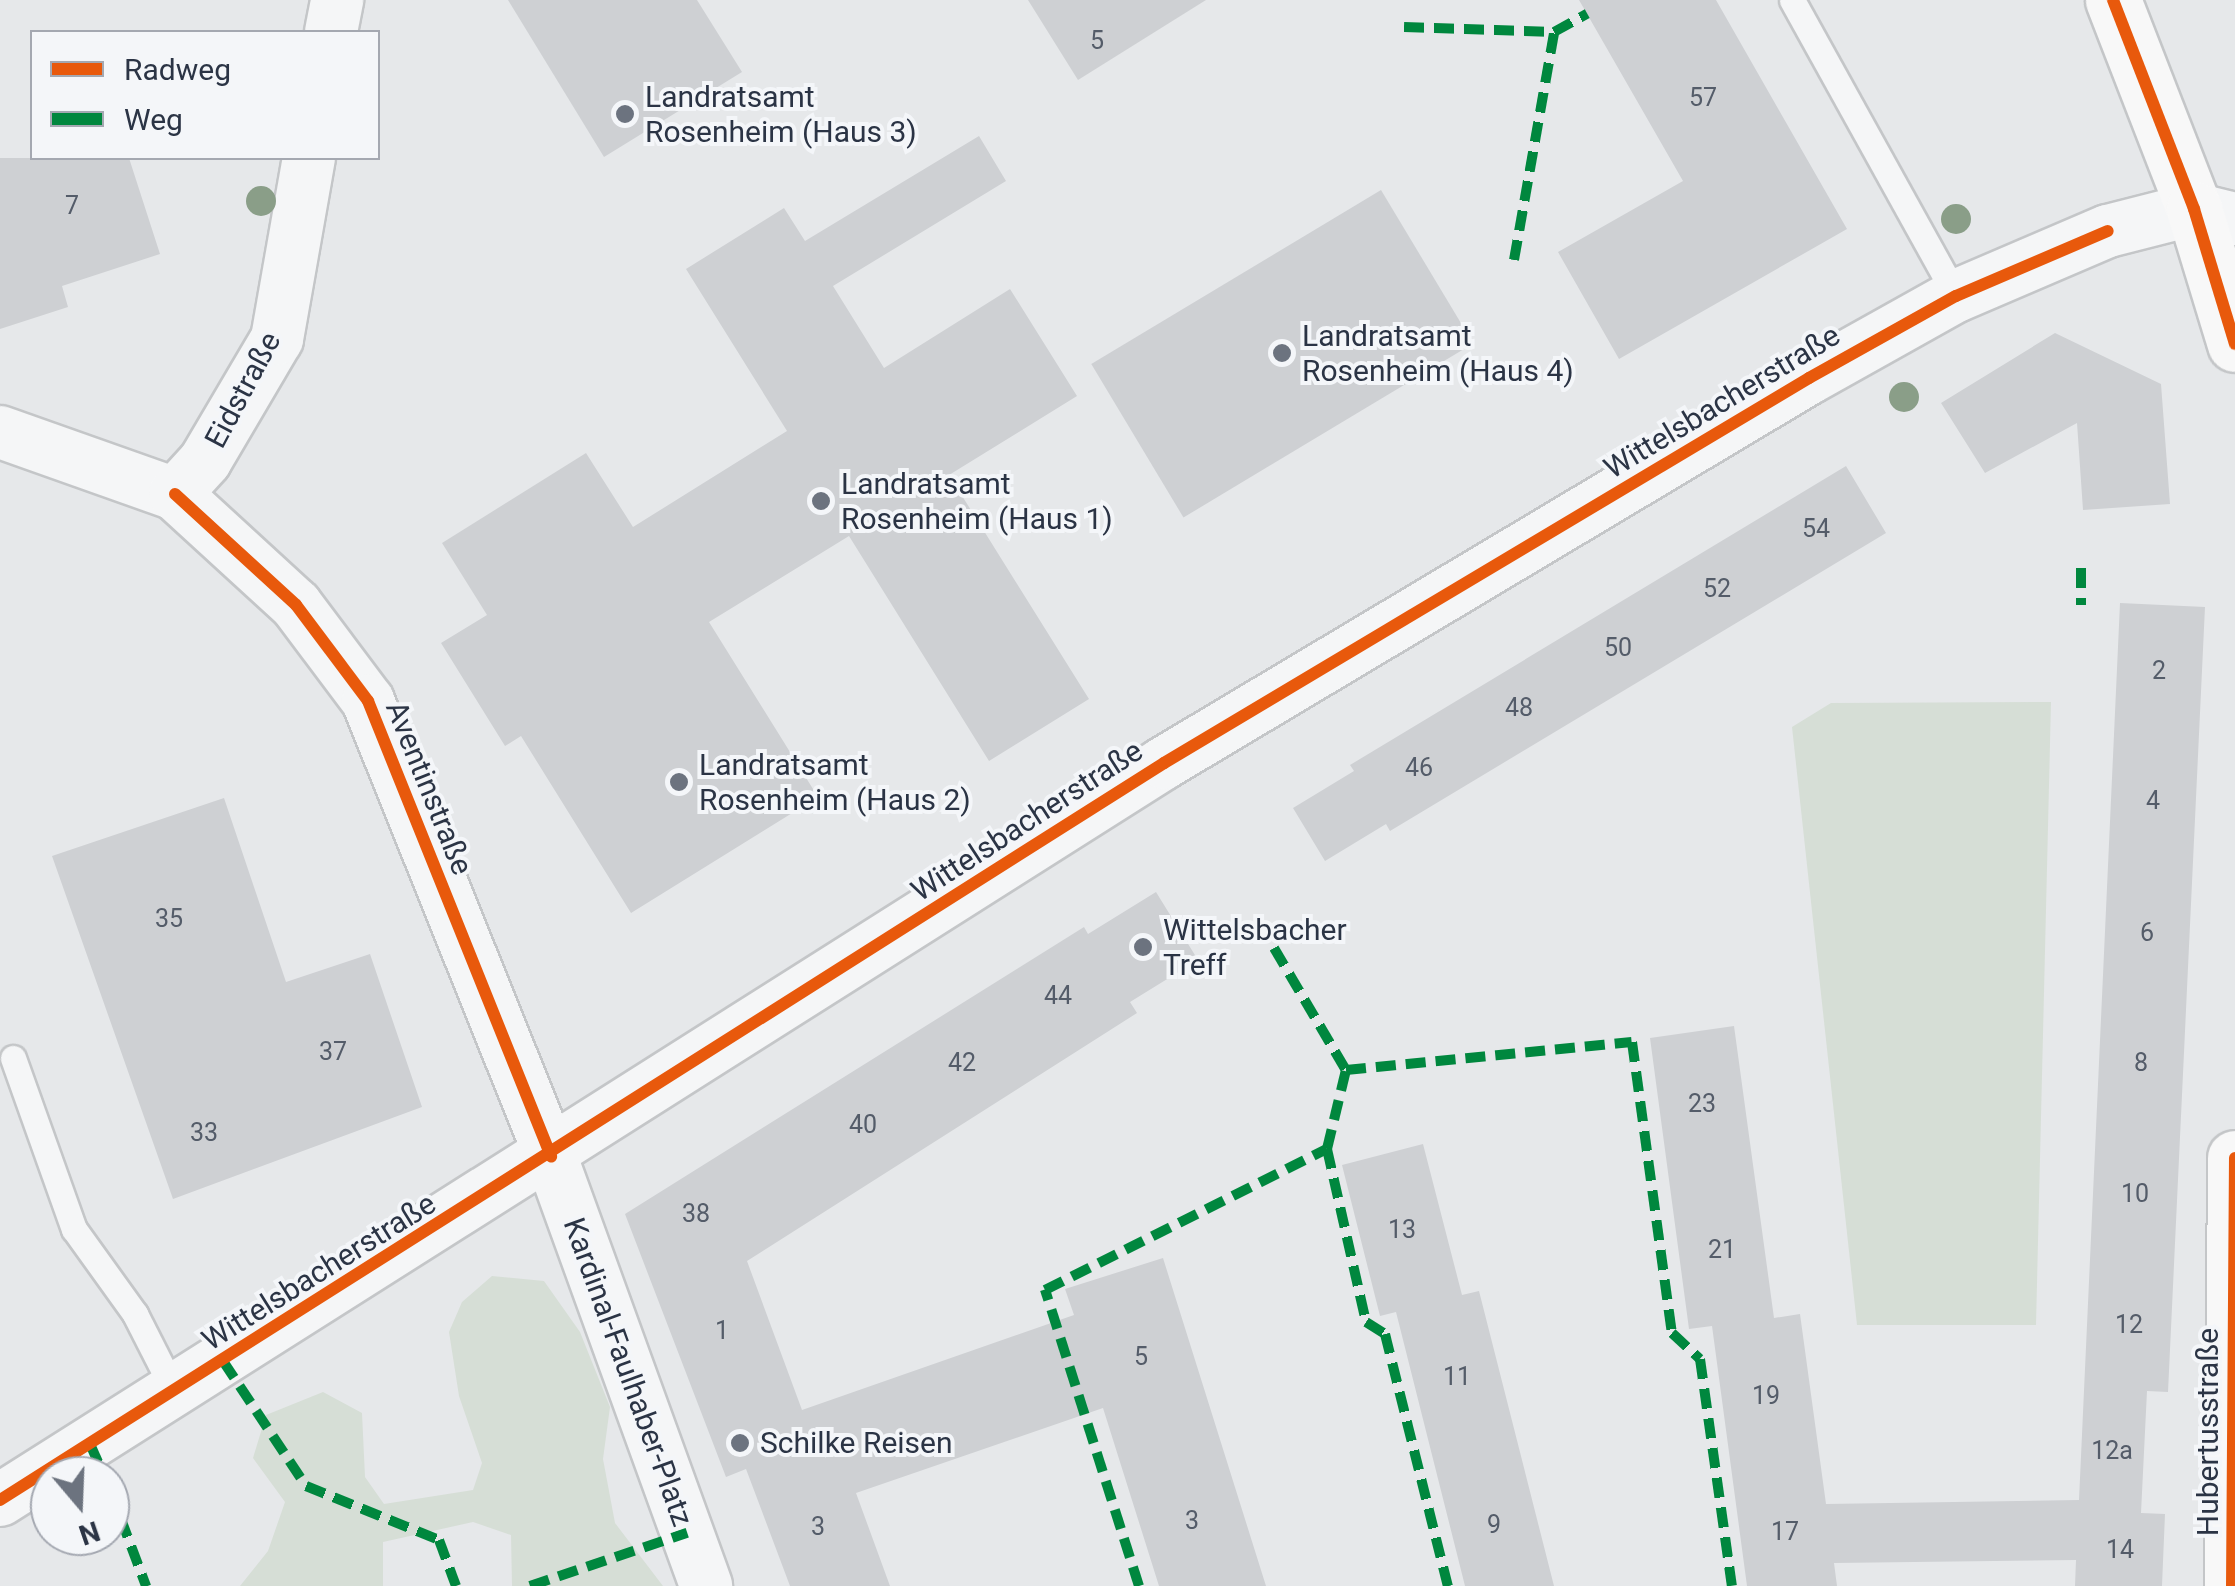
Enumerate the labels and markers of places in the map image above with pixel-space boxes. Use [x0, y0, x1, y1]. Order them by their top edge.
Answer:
place label: Landratsamt Rosenheim (Haus 3) [645, 79, 917, 150]
marker: Landratsamt Rosenheim (Haus 3) [614, 103, 636, 125]
place label: Landratsamt Rosenheim (Haus 4) [1302, 318, 1574, 388]
marker: Landratsamt Rosenheim (Haus 4) [1271, 342, 1293, 364]
place label: Landratsamt Rosenheim (Haus 1) [841, 466, 1113, 536]
marker: Landratsamt Rosenheim (Haus 1) [810, 490, 832, 512]
place label: Landratsamt Rosenheim (Haus 2) [699, 747, 971, 818]
marker: Landratsamt Rosenheim (Haus 2) [668, 771, 690, 793]
place label: Wittelsbacher Treff [1163, 912, 1347, 982]
marker: Wittelsbacher Treff [1132, 936, 1154, 958]
place label: Schilke Reisen [760, 1425, 953, 1461]
marker: Schilke Reisen [729, 1432, 751, 1454]

